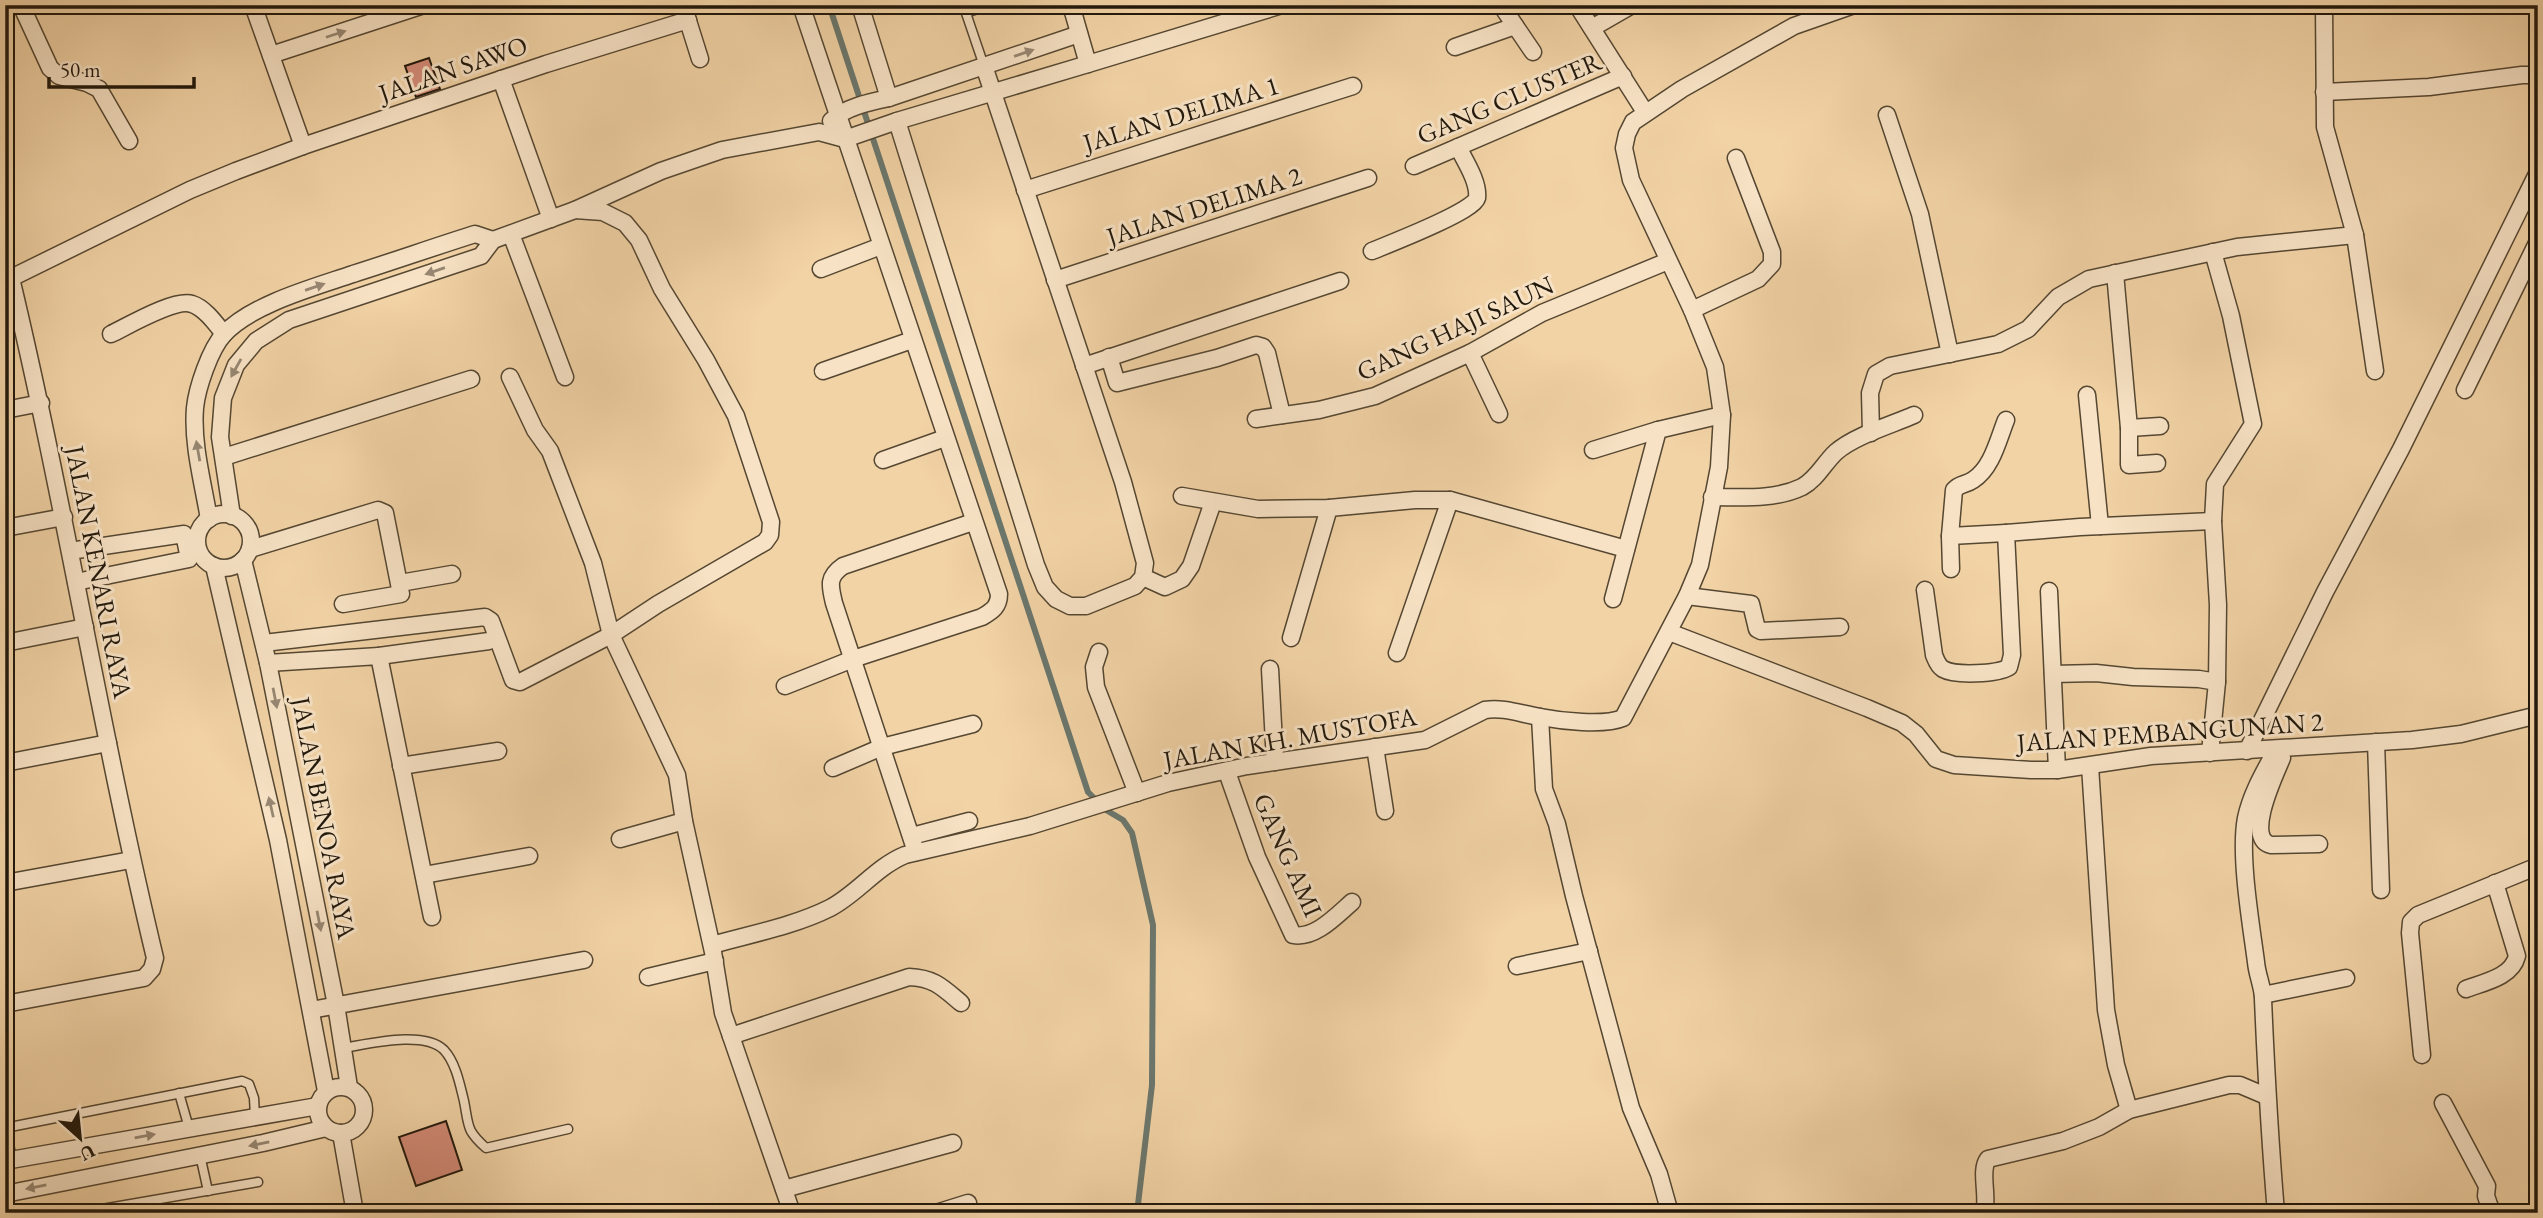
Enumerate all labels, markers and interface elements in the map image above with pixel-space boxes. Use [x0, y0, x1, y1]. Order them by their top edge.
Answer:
one-way arrow [325, 28, 346, 38]
street label: JALAN SAWO [372, 28, 532, 111]
street label: GANG CLUSTER [1412, 44, 1607, 152]
scale bar [49, 46, 194, 90]
one-way arrow [1013, 47, 1034, 57]
text: 50 m [60, 56, 101, 83]
street label: JALAN DELIMA 1 [1077, 68, 1283, 161]
street label: JALAN DELIMA 2 [1100, 158, 1306, 254]
one-way arrow [425, 266, 446, 277]
street label: GANG HAJI SAUN [1351, 267, 1559, 389]
one-way arrow [305, 281, 326, 292]
one-way arrow [230, 359, 242, 378]
one-way arrow [192, 440, 203, 462]
street label: JALAN KENARI RAYA [57, 441, 140, 702]
one-way arrow [270, 687, 281, 709]
street label: JALAN BENOA RAYA [283, 692, 364, 943]
street label: JALAN KH. MUSTOFA [1159, 699, 1420, 777]
street label: JALAN PEMBANGUNAN 2 [2014, 704, 2325, 760]
street label: GANG AMI [1246, 788, 1330, 922]
one-way arrow [265, 796, 276, 818]
one-way arrow [314, 910, 325, 932]
north arrow [46, 1102, 116, 1172]
one-way arrow [134, 1130, 156, 1141]
text: U [76, 1138, 99, 1167]
one-way arrow [248, 1138, 270, 1149]
one-way arrow [25, 1182, 47, 1193]

